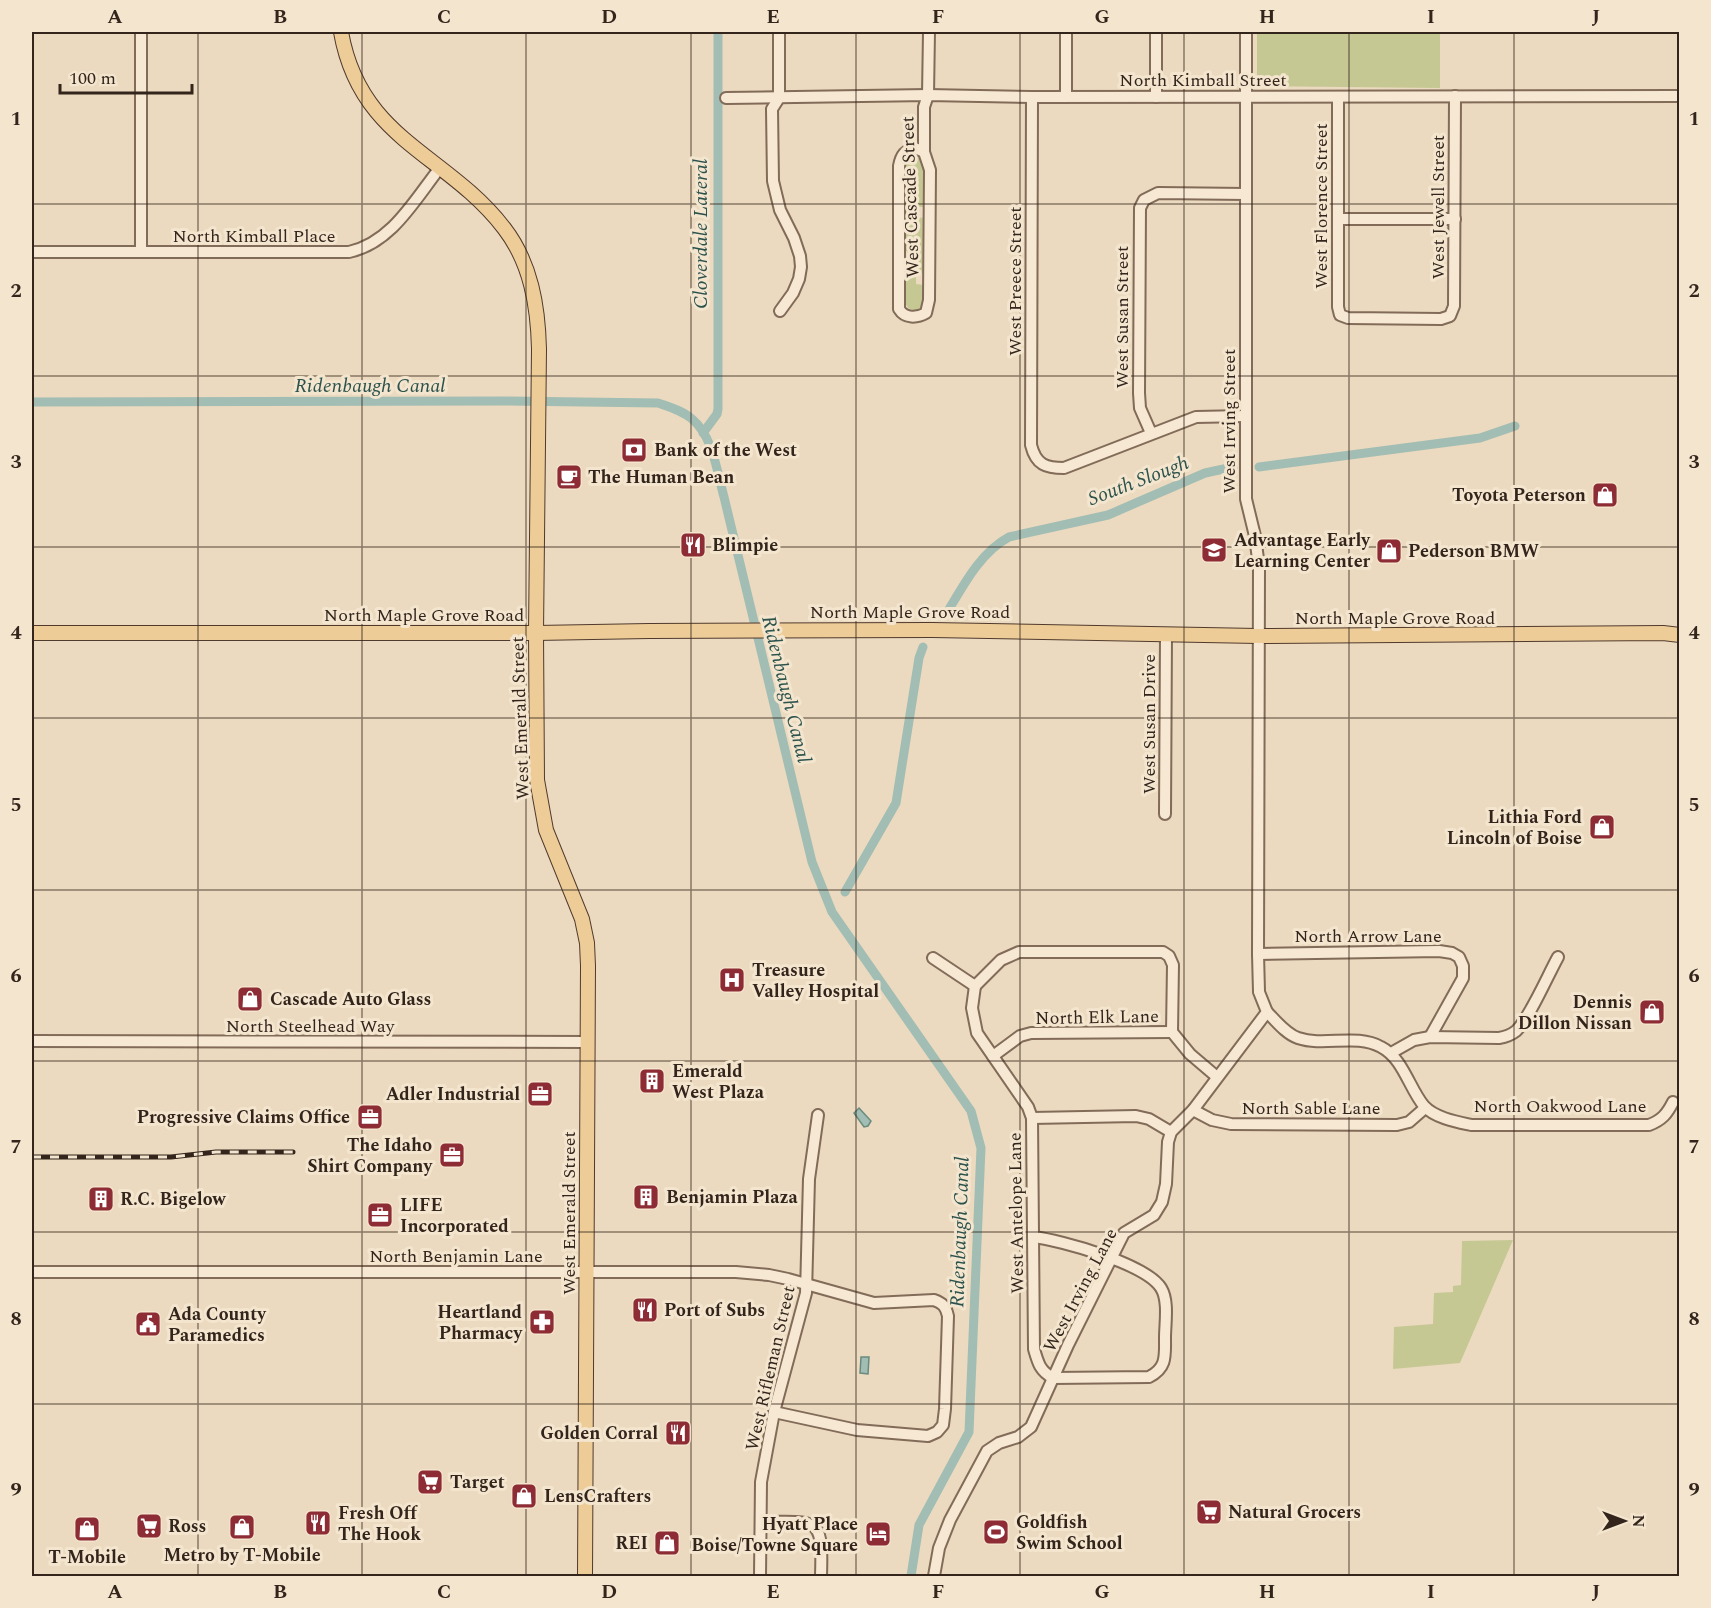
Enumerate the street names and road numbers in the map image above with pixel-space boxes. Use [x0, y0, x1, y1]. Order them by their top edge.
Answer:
street label: North Kimball Street [1119, 67, 1287, 94]
street label: West Cascade Street [894, 116, 927, 278]
street label: West Florence Street [1308, 123, 1335, 289]
street label: West Jewell Street [1425, 135, 1452, 279]
street label: West Preece Street [1002, 206, 1029, 356]
street label: North Kimball Place [172, 223, 336, 250]
street label: West Susan Street [1109, 246, 1136, 388]
street label: West Irving Street [1216, 349, 1243, 493]
street label: North Maple Grove Road [810, 599, 1010, 626]
street label: North Maple Grove Road [324, 602, 524, 629]
street label: North Maple Grove Road [1295, 605, 1495, 632]
street label: West Emerald Street [504, 636, 537, 800]
street label: West Susan Drive [1136, 654, 1163, 794]
street label: North Arrow Lane [1294, 923, 1442, 950]
street label: North Elk Lane [1035, 1003, 1159, 1032]
street label: North Steelhead Way [226, 1013, 396, 1040]
street label: North Oakwood Lane [1474, 1093, 1646, 1120]
street label: North Sable Lane [1241, 1095, 1381, 1122]
street label: West Emerald Street [556, 1131, 583, 1295]
street label: West Antelope Lane [1002, 1132, 1031, 1294]
street label: West Irving Lane [1036, 1223, 1125, 1357]
street label: North Benjamin Lane [369, 1243, 543, 1270]
street label: West Rifleman Street [738, 1283, 803, 1453]

